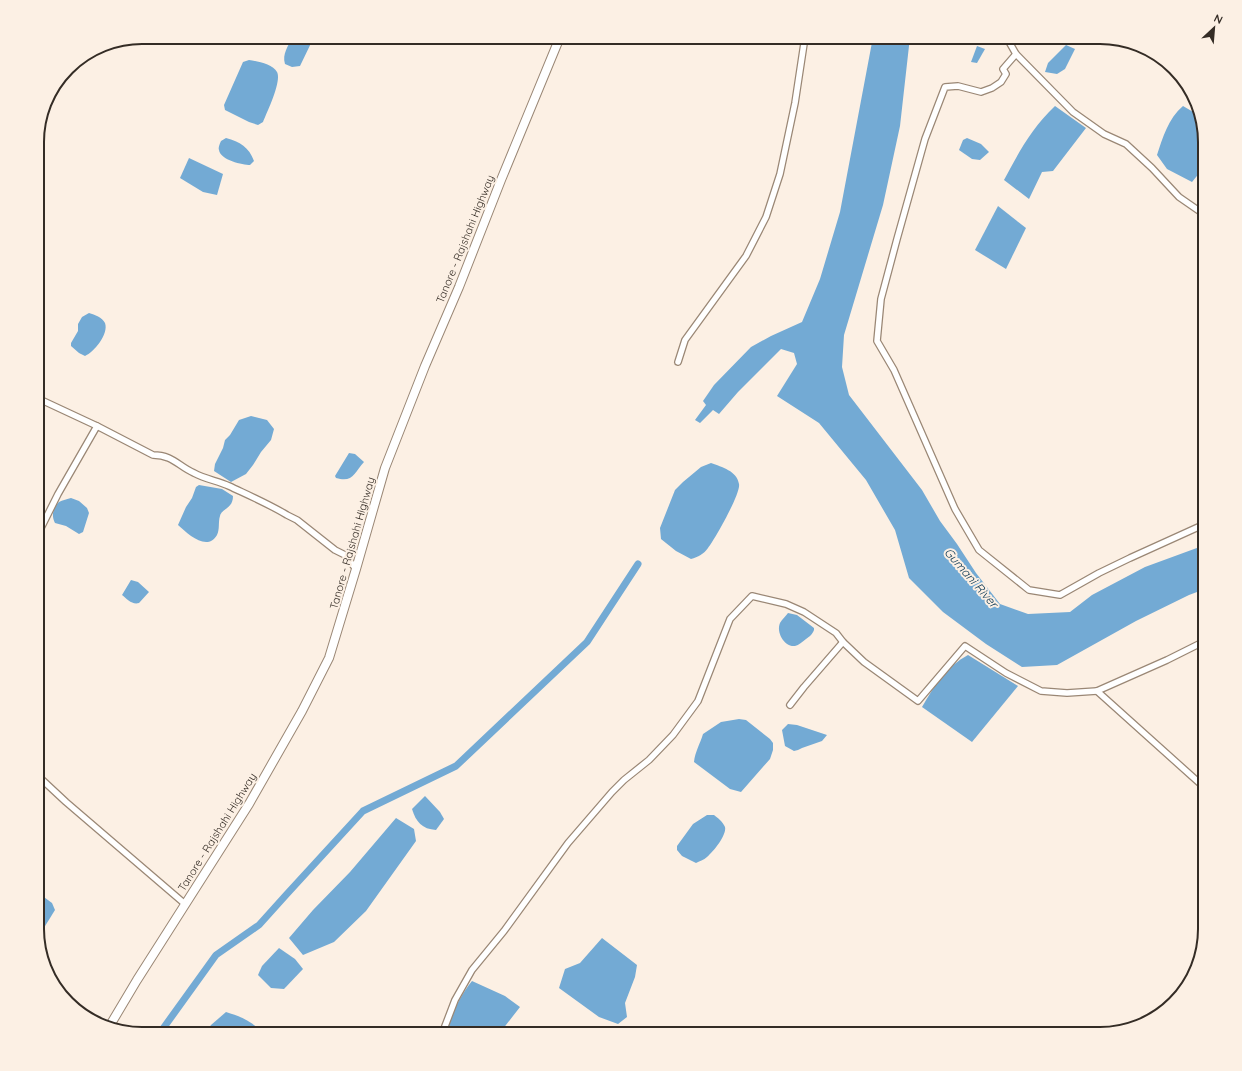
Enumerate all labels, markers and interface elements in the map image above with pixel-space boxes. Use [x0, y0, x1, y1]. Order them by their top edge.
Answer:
north arrow [1194, 8, 1234, 48]
text: N [1212, 11, 1225, 27]
street label: Tanore - Rajshahi Highway [433, 173, 497, 305]
street label: Tanore - Rajshahi Highway [326, 475, 378, 611]
water label: Gumani River [941, 545, 1002, 612]
street label: Tanore - Rajshahi Highway [175, 770, 259, 894]

